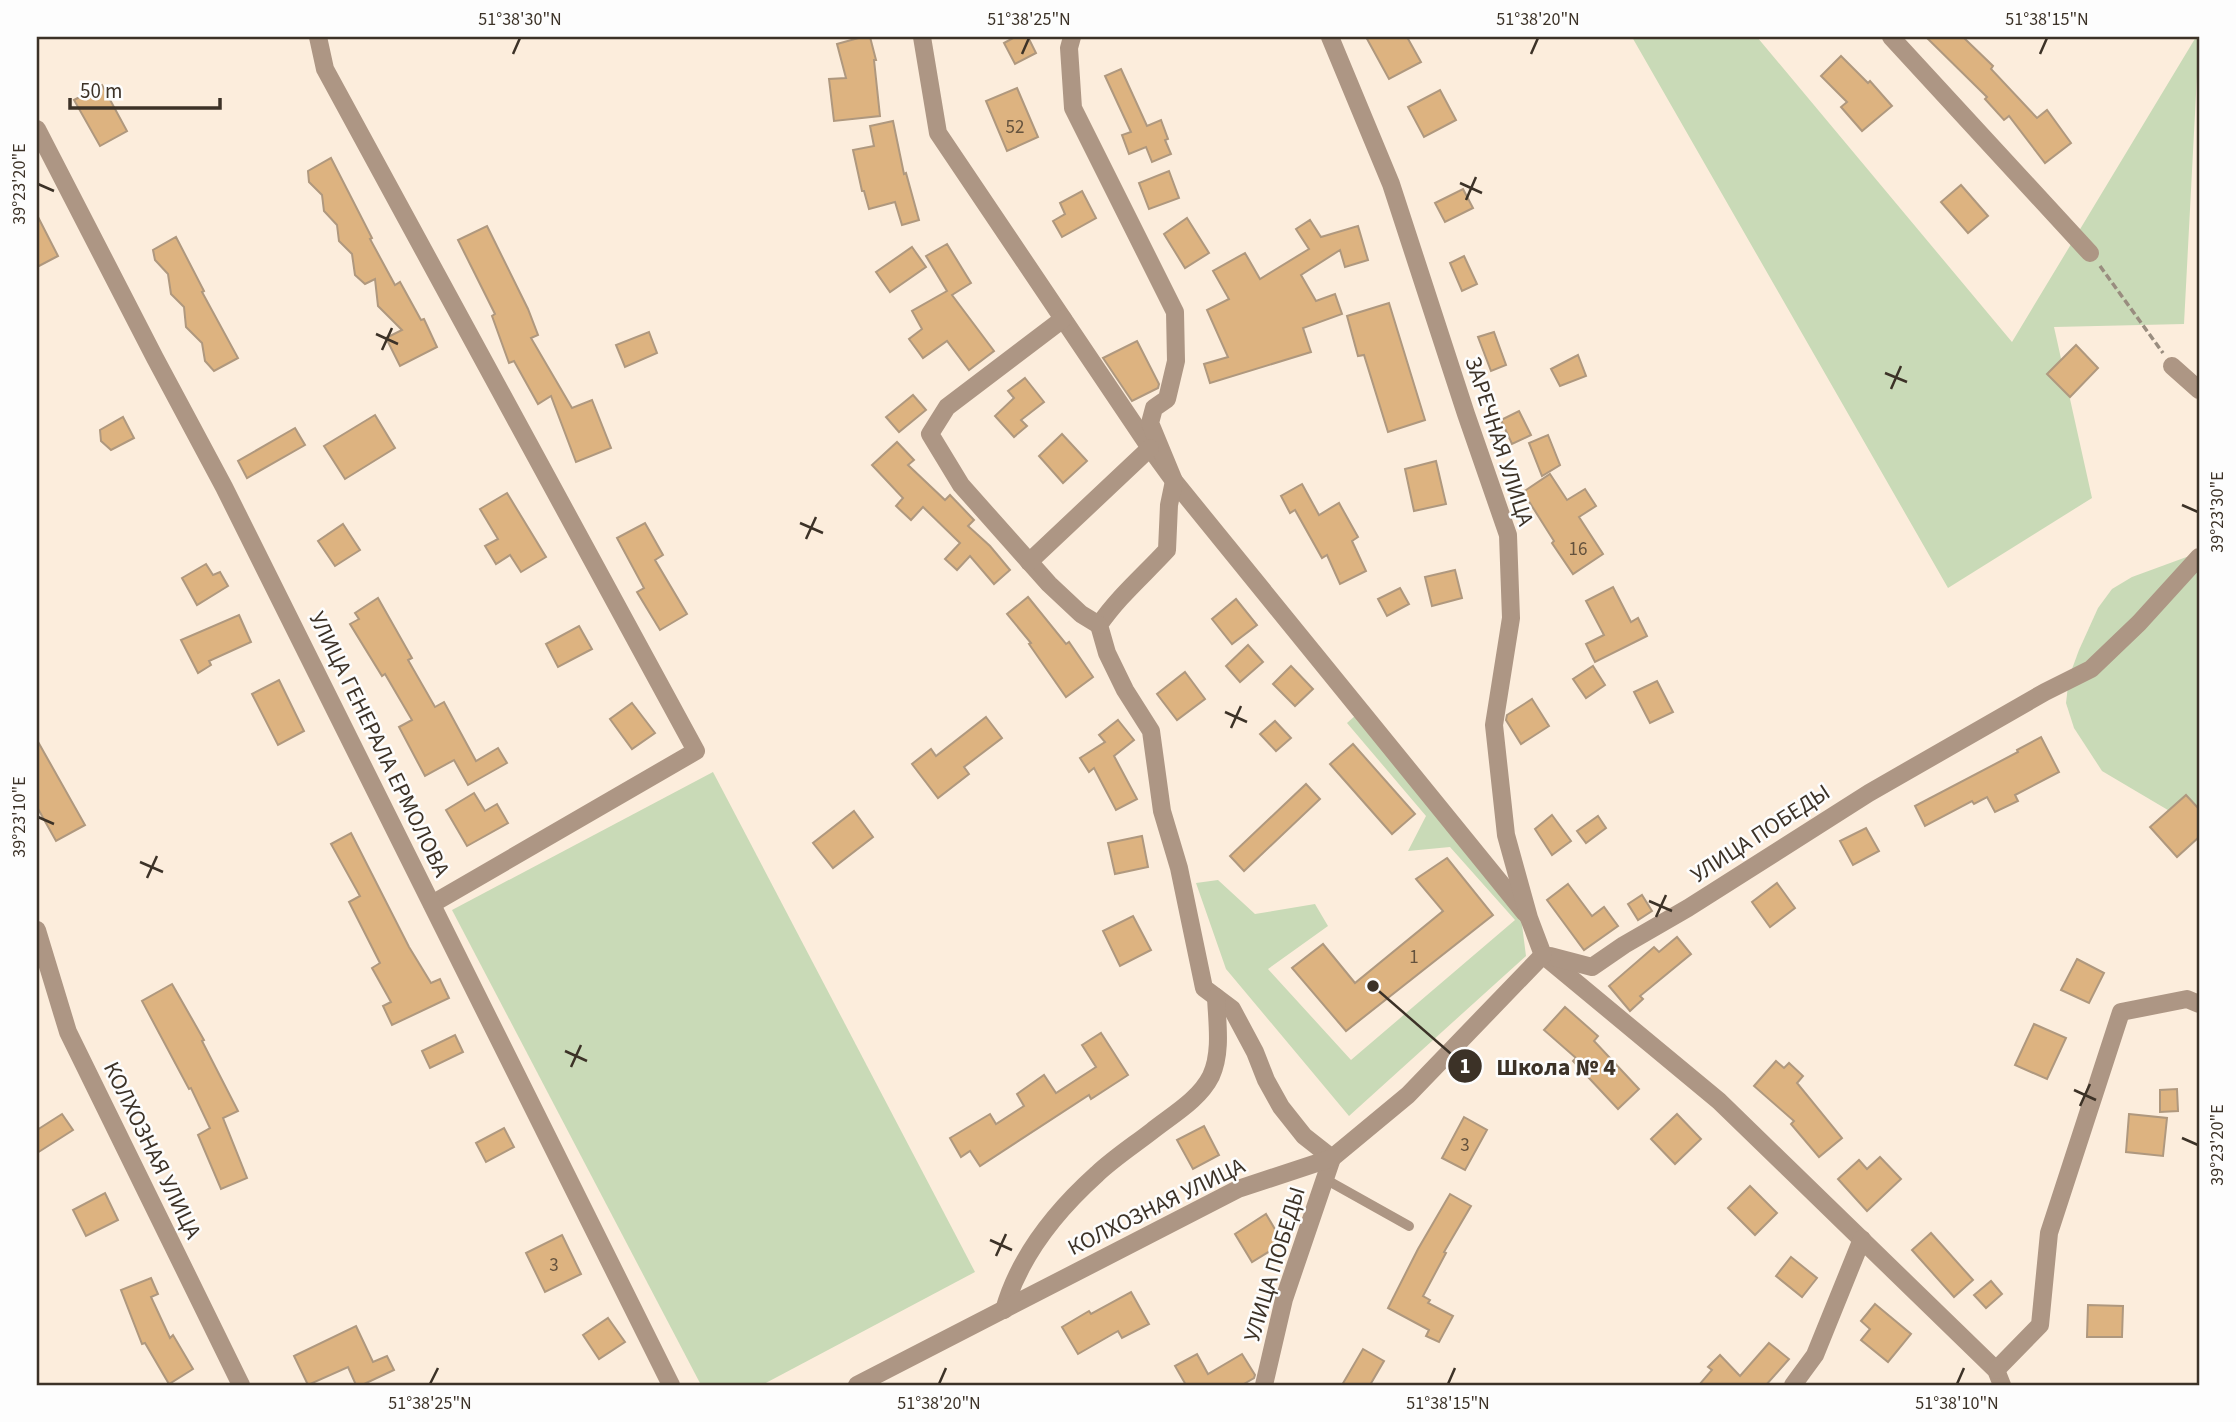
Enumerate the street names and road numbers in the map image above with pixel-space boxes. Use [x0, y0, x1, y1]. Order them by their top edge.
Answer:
street label: ЗАРЕЧНАЯ УЛИЦА [1457, 352, 1543, 531]
street label: УЛИЦА ГЕНЕРАЛА ЕРМОЛОВА [301, 606, 458, 883]
street label: УЛИЦА ПОБЕДЫ [1684, 776, 1836, 891]
street label: КОЛХОЗНАЯ УЛИЦА [95, 1056, 210, 1245]
street label: КОЛХОЗНАЯ УЛИЦА [1062, 1149, 1251, 1264]
street label: УЛИЦА ПОБЕДЫ [1235, 1183, 1314, 1346]

